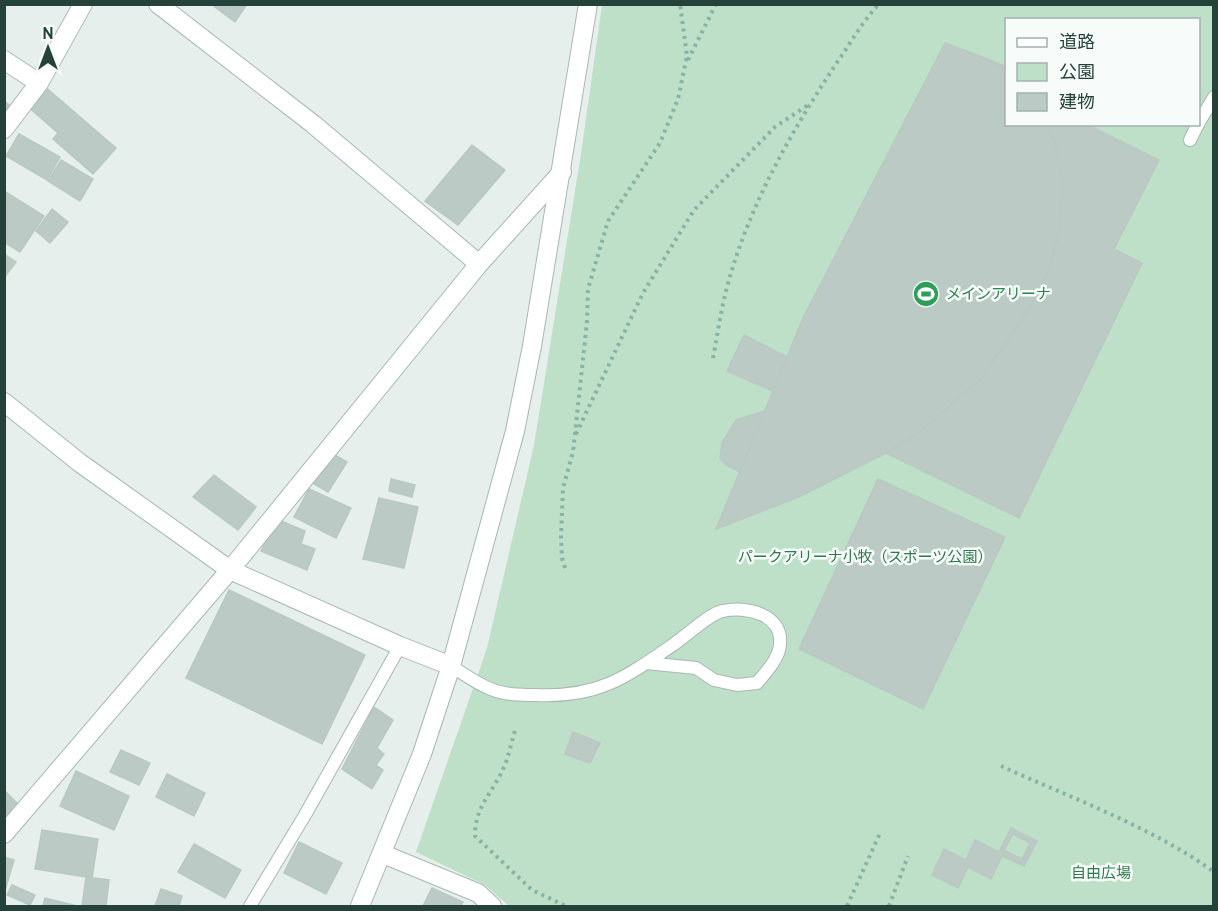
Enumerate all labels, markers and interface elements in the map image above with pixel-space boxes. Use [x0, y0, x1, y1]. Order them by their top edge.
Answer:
north arrow [18, 18, 78, 78]
legend [1005, 18, 1200, 126]
text: N [42, 25, 54, 45]
text: 道路 [1059, 32, 1095, 55]
text: 公園 [1059, 62, 1095, 85]
text: 建物 [1059, 92, 1095, 115]
sports icon: メインアリーナ [911, 279, 941, 309]
place label: メインアリーナ [946, 286, 1051, 305]
park label: パークアリーナ小牧（スポーツ公園） [738, 548, 992, 568]
park label: 自由広場 [1071, 865, 1131, 884]

